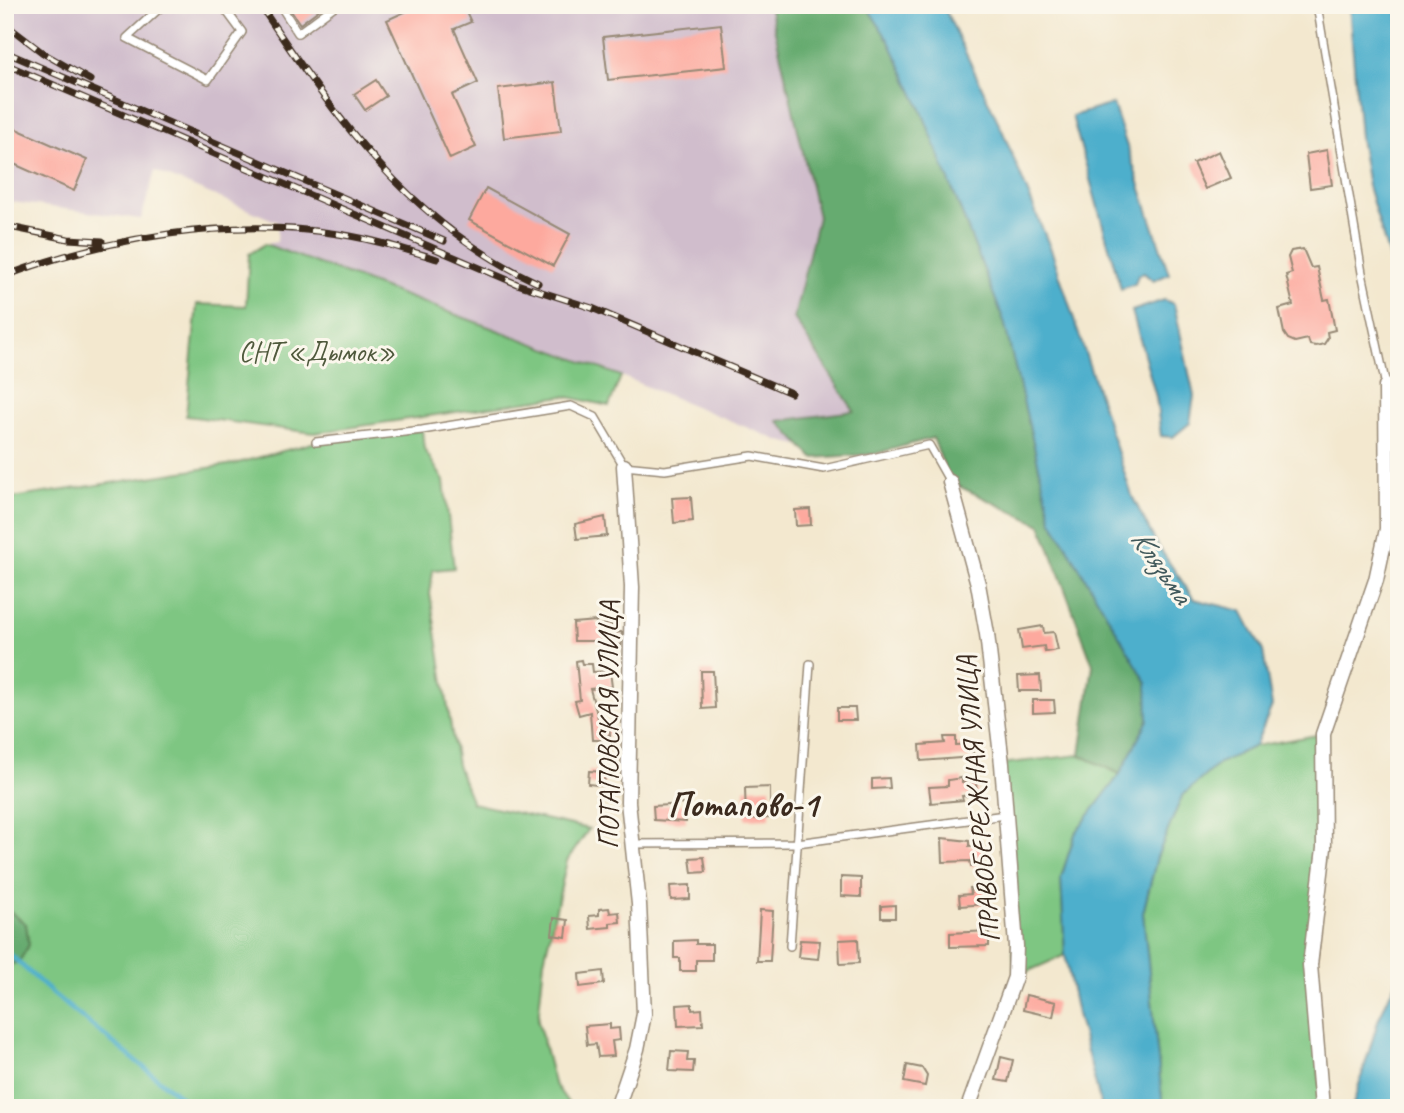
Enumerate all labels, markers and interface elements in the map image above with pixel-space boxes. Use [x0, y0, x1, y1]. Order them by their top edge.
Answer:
park label: СНТ «Дымок» [239, 334, 395, 369]
water label: Клязьма [1123, 521, 1203, 613]
street label: ПОТАПОВСКАЯ УЛИЦА [591, 600, 626, 849]
street label: ПРАВОБЕРЕЖНАЯ УЛИЦА [947, 653, 1007, 944]
district label: Потапово-1 [668, 782, 821, 827]

